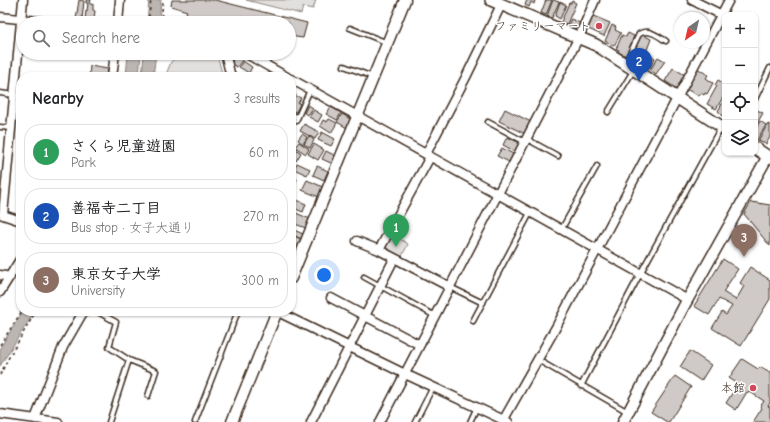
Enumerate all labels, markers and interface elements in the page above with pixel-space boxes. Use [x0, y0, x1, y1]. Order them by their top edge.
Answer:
north arrow [674, 12, 710, 48]
map controls [722, 12, 758, 156]
button: + [722, 12, 758, 48]
search box [16, 16, 296, 60]
place label: ファミリーマート [495, 19, 591, 33]
marker: ファミリーマート [594, 21, 604, 31]
icon: search [30, 27, 52, 49]
text: Search here [62, 29, 140, 47]
pin: 2 [626, 48, 652, 81]
button: − [722, 48, 758, 84]
button: locate [722, 84, 758, 120]
text: Nearby [32, 89, 83, 108]
text: 3 results [234, 91, 280, 106]
button: layers [722, 120, 758, 156]
text: さくら児童遊園 [71, 137, 176, 155]
text: 1 [43, 145, 49, 160]
text: 60 m [249, 145, 279, 160]
text: Park [71, 155, 96, 170]
text: 善福寺二丁目 [71, 199, 161, 217]
text: 2 [43, 209, 49, 224]
text: 270 m [243, 209, 279, 224]
pin: 1 [383, 214, 409, 247]
text: Bus stop · 女子大通り [71, 220, 194, 235]
pin: 3 [731, 224, 757, 257]
text: 東京女子大学 [71, 265, 161, 283]
your location [314, 265, 334, 285]
text: 3 [43, 273, 49, 288]
text: 300 m [241, 273, 279, 288]
text: University [71, 283, 125, 298]
place label: 本館 [721, 381, 745, 395]
marker: 本館 [748, 383, 758, 393]

